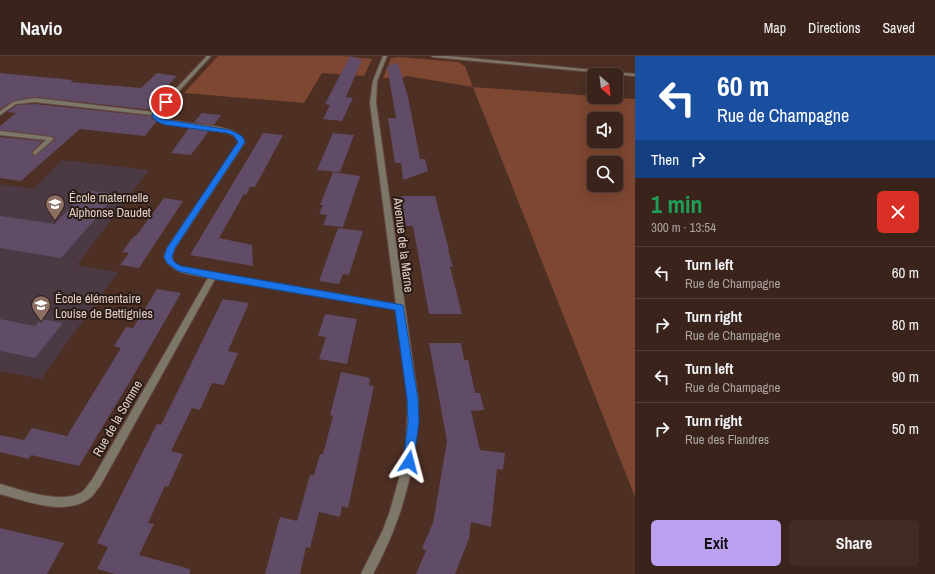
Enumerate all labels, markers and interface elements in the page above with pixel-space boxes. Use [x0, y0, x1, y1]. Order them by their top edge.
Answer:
text: Navio [20, 15, 62, 41]
text: Map [764, 19, 786, 37]
text: Directions [808, 19, 860, 37]
text: Saved [882, 19, 915, 37]
text: 60 m [717, 67, 769, 105]
north arrow [587, 68, 623, 104]
map controls [587, 68, 623, 192]
icon: left [651, 72, 703, 124]
pin [149, 85, 183, 119]
icon: arrive [155, 91, 177, 113]
text: Rue de Champagne [717, 103, 849, 128]
button: sound [587, 112, 623, 148]
icon: right [687, 148, 709, 170]
text: Then [651, 149, 679, 170]
button: search [587, 156, 623, 192]
text: 1 min [651, 188, 702, 220]
place label: École maternelle Alphonse Daudet [68, 189, 151, 221]
button: close [877, 191, 919, 233]
school or university icon: École maternelle Alphonse Daudet [44, 193, 66, 221]
street label: Avenue de la Marne [389, 196, 418, 293]
text: 300 m · 13:54 [651, 219, 716, 236]
text: Turn left [685, 254, 733, 275]
icon: left [651, 262, 673, 284]
text: 60 m [892, 262, 919, 283]
text: Rue de Champagne [685, 275, 780, 292]
place label: École élémentaire Louise de Bettignies [55, 290, 153, 322]
school or university icon: École élémentaire Louise de Bettignies [30, 294, 52, 322]
text: Turn right [685, 306, 742, 327]
icon: right [651, 314, 673, 336]
text: 80 m [892, 314, 919, 335]
text: Rue de Champagne [685, 327, 780, 344]
text: Turn left [685, 358, 733, 379]
icon: left [651, 366, 673, 388]
text: 90 m [892, 366, 919, 387]
street label: Rue de la Somme [89, 377, 146, 459]
text: Rue de Champagne [685, 379, 780, 396]
text: Turn right [685, 410, 742, 431]
icon: right [651, 418, 673, 440]
text: 50 m [892, 418, 919, 439]
text: Rue des Flandres [685, 431, 769, 448]
position arrow [388, 441, 430, 483]
button: Exit [651, 520, 781, 566]
button: Share [789, 520, 919, 566]

